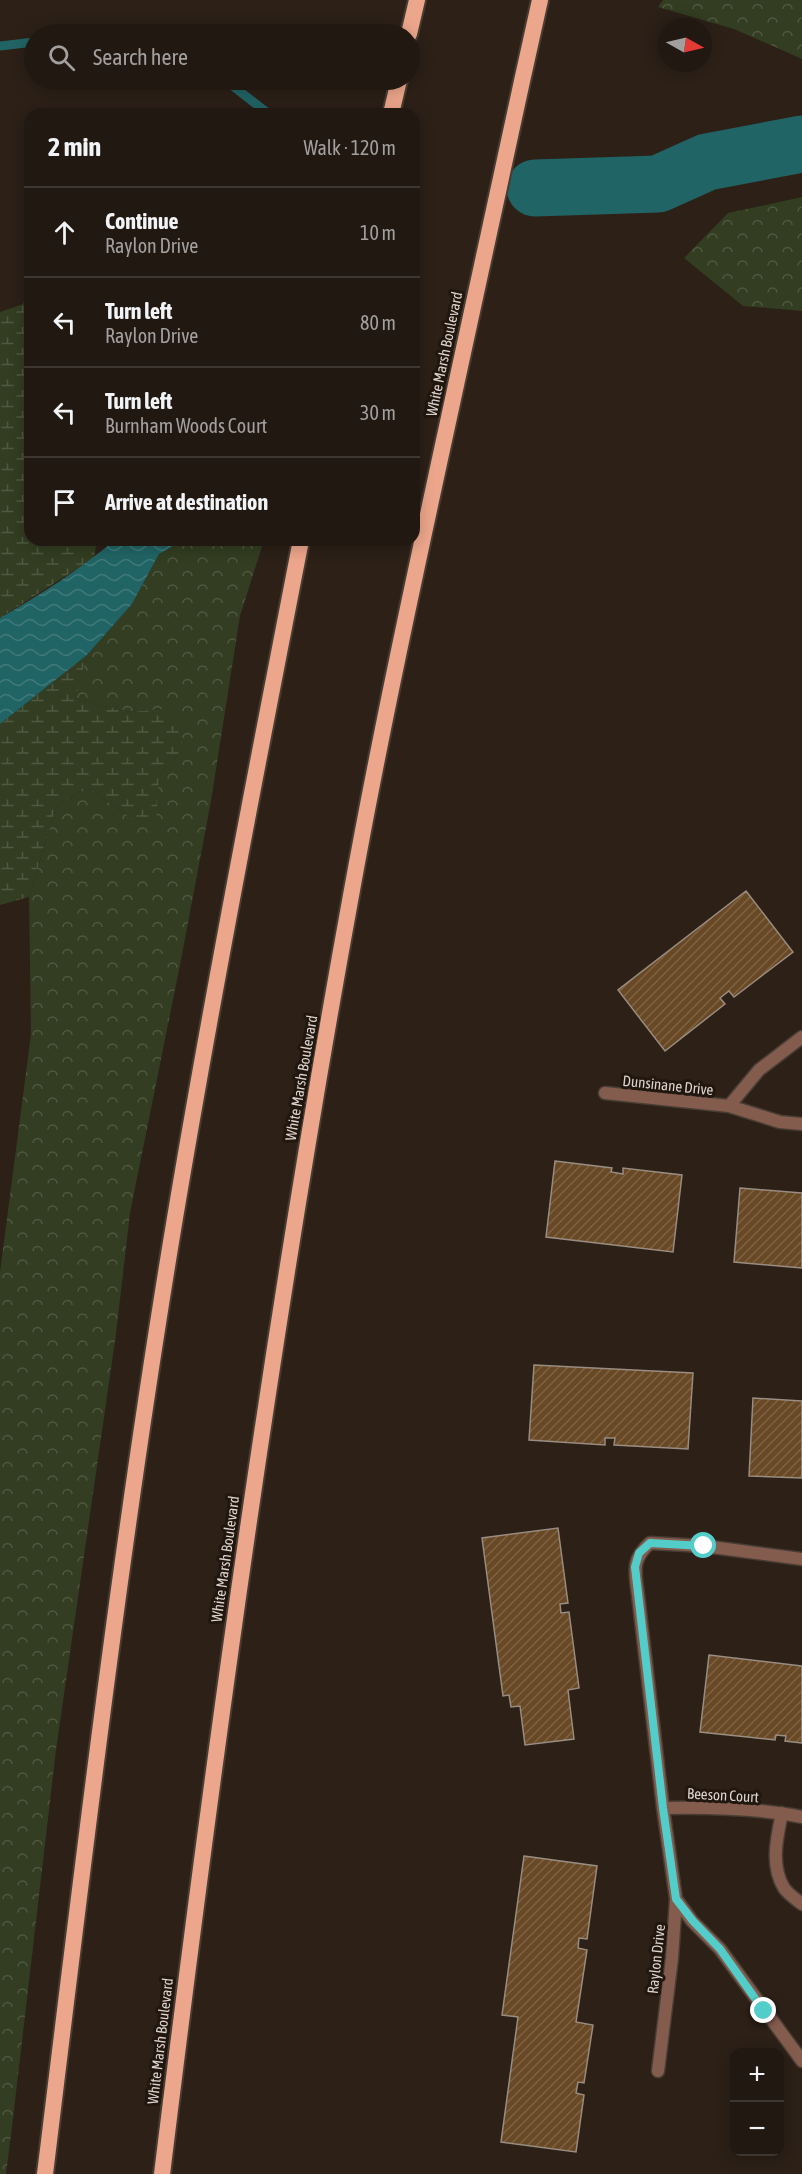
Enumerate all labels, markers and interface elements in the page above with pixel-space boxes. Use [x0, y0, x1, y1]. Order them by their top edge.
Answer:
north arrow [658, 18, 712, 72]
search box [24, 24, 420, 90]
icon: search [45, 41, 78, 74]
text: Search here [93, 44, 188, 70]
text: 2 min [48, 132, 101, 162]
text: Walk · 120 m [304, 136, 396, 159]
text: Continue [105, 208, 179, 234]
icon: ahead [48, 216, 81, 249]
text: 10 m [360, 221, 396, 244]
text: Raylon Drive [105, 234, 198, 257]
street label: White Marsh Boulevard [422, 290, 466, 418]
text: Turn left [105, 298, 172, 324]
icon: left [48, 306, 81, 339]
text: 80 m [360, 311, 396, 334]
text: Raylon Drive [105, 324, 198, 347]
text: Turn left [105, 388, 172, 414]
icon: left [48, 396, 81, 429]
text: 30 m [360, 401, 396, 424]
text: Burnham Woods Court [105, 414, 267, 437]
icon: arrive [48, 486, 81, 519]
text: Arrive at destination [105, 489, 268, 515]
street label: White Marsh Boulevard [282, 1014, 320, 1142]
street label: Dunsinane Drive [622, 1072, 714, 1098]
street label: White Marsh Boulevard [208, 1495, 242, 1623]
route start [690, 1532, 716, 1558]
street label: Beeson Court [687, 1785, 759, 1805]
street label: Raylon Drive [644, 1923, 668, 1995]
street label: White Marsh Boulevard [144, 1977, 176, 2105]
route end [750, 1997, 776, 2023]
map controls [730, 2048, 784, 2156]
button: + [730, 2048, 784, 2102]
button: − [730, 2102, 784, 2156]

